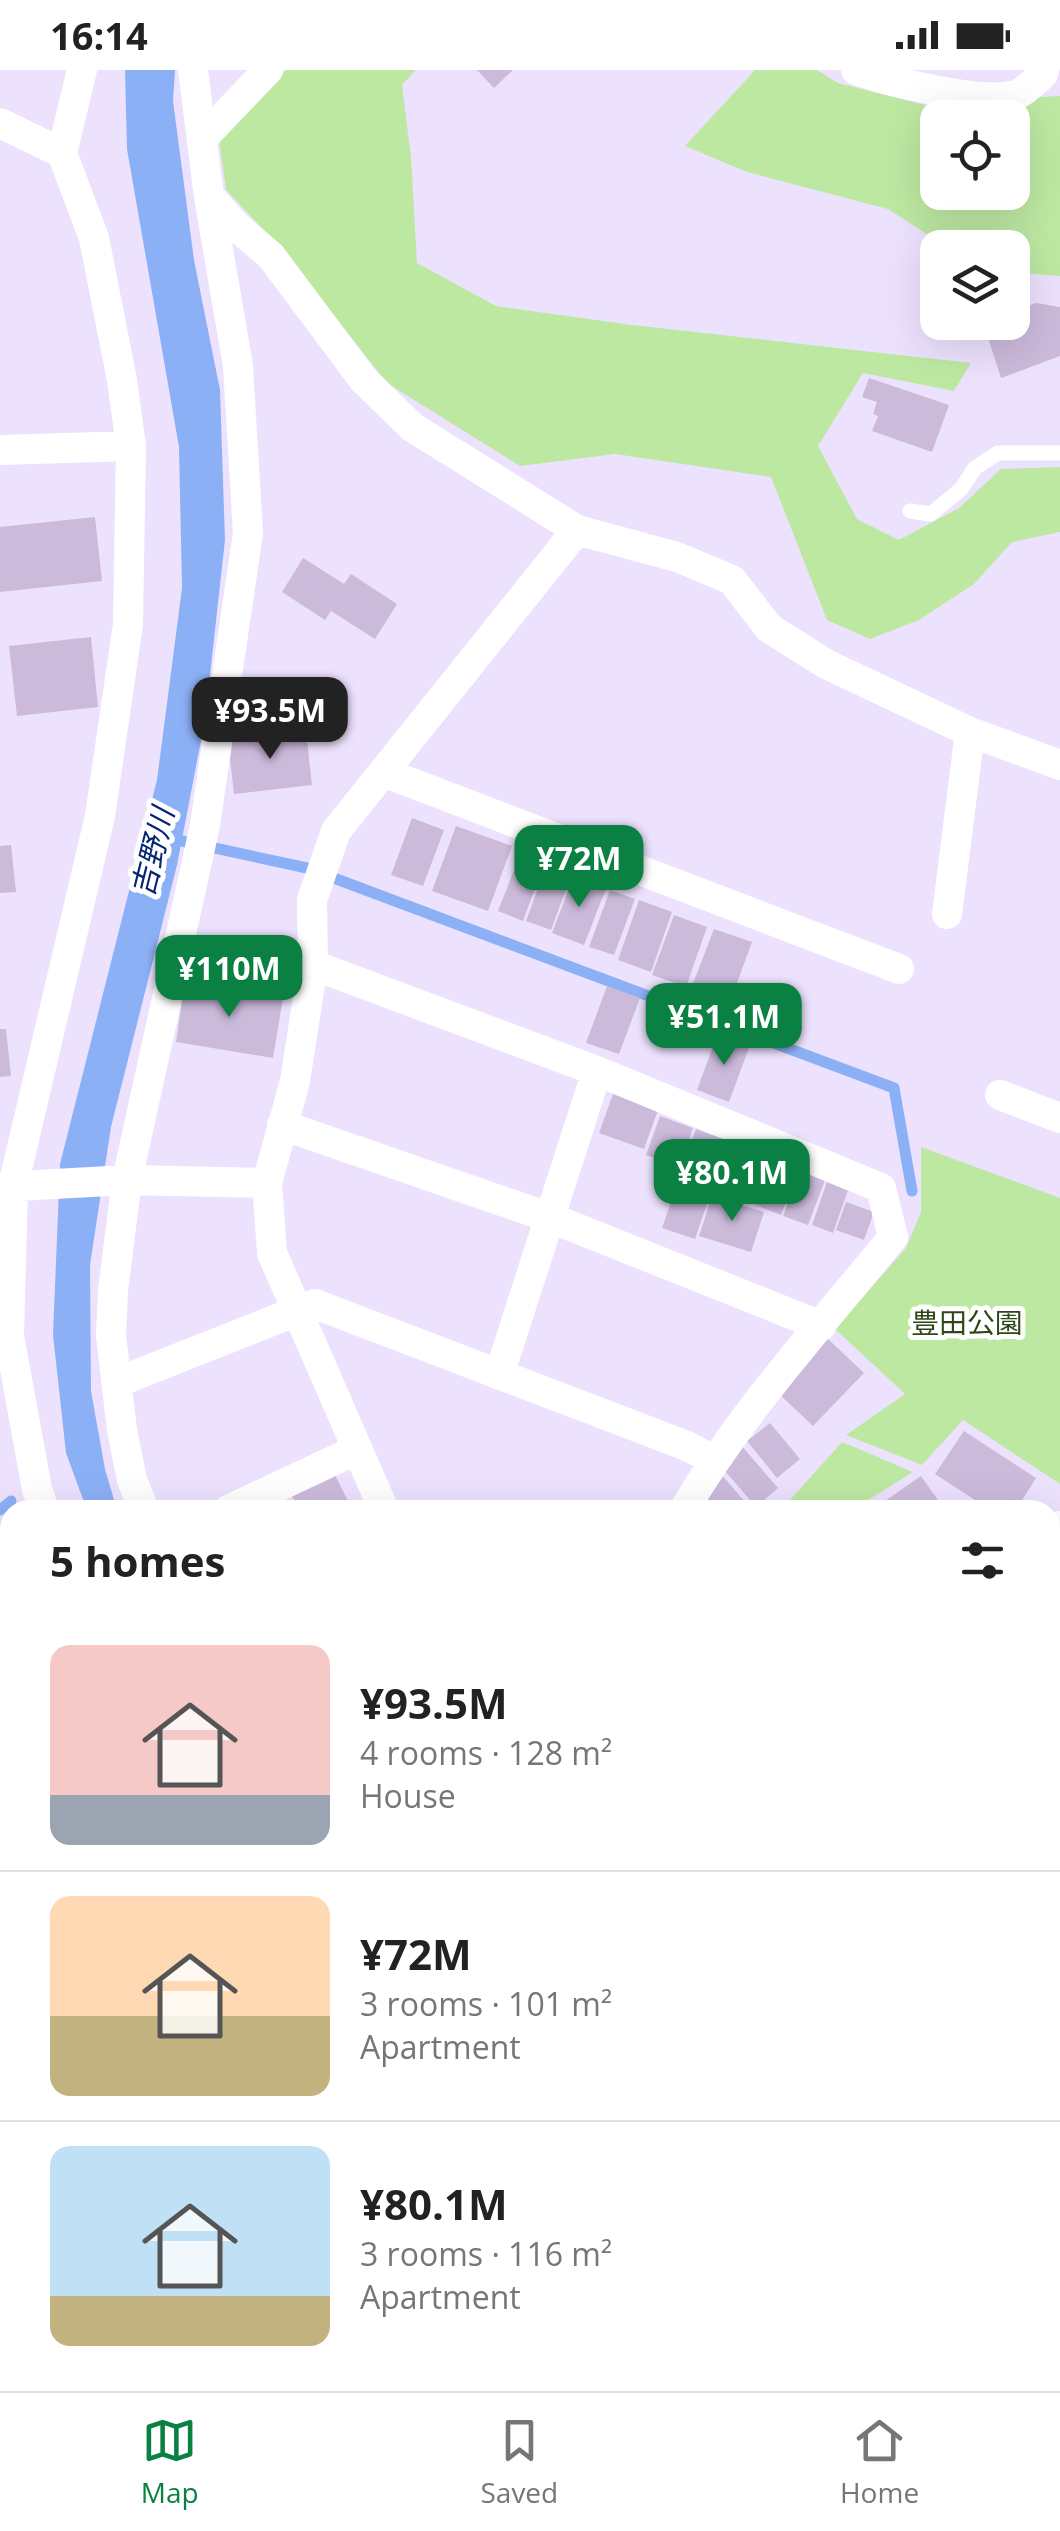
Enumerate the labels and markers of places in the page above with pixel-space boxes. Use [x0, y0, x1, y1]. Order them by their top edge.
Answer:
pin: ¥93.5M [189, 677, 351, 762]
pin: ¥72M [520, 825, 638, 910]
pin: ¥110M [159, 935, 299, 1020]
pin: ¥51.1M [643, 983, 805, 1068]
pin: ¥80.1M [651, 1139, 813, 1224]

